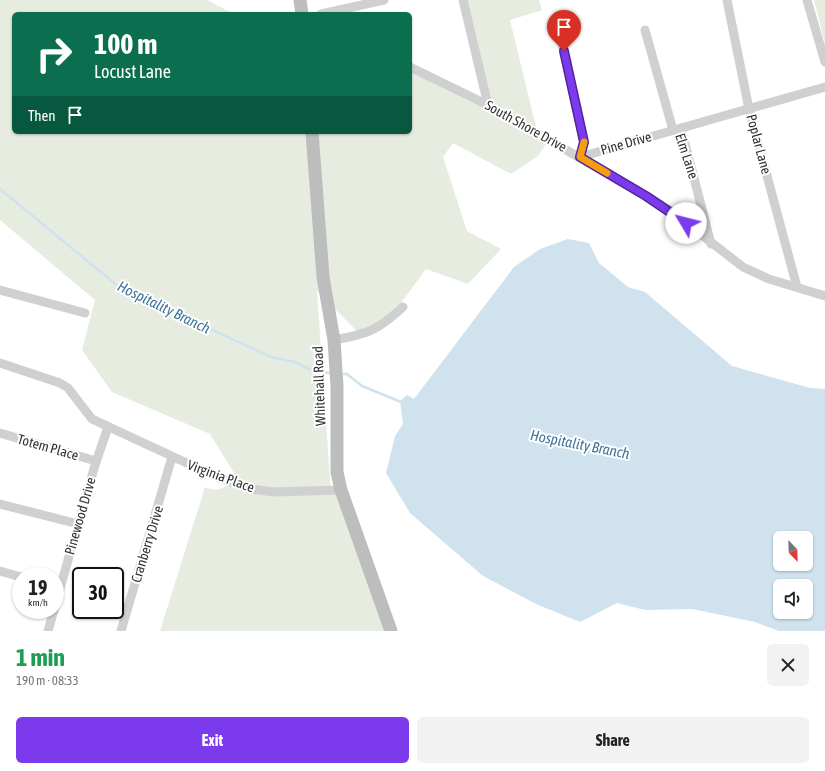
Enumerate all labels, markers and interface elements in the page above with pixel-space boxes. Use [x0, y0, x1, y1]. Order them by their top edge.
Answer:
pin [547, 10, 581, 51]
icon: arrive [553, 16, 575, 38]
icon: right [28, 28, 80, 80]
text: 100 m [94, 28, 157, 60]
text: Locust Lane [94, 61, 171, 82]
street label: South Shore Drive [482, 97, 570, 155]
icon: arrive [64, 104, 86, 126]
text: Then [28, 107, 56, 124]
street label: Poplar Lane [743, 112, 775, 176]
street label: Pine Drive [599, 128, 653, 158]
street label: Elm Lane [672, 131, 702, 181]
position arrow [665, 202, 707, 244]
water label: Hospitality Branch [115, 277, 213, 337]
street label: Whitehall Road [310, 346, 328, 426]
water label: Hospitality Branch [529, 426, 631, 462]
street label: Totem Place [16, 431, 80, 463]
street label: Virginia Place [185, 456, 257, 496]
street label: Pinewood Drive [61, 475, 99, 557]
street label: Cranberry Drive [128, 504, 166, 584]
north arrow [773, 531, 813, 571]
map controls [773, 531, 813, 619]
speed limit sign: 30 [72, 567, 124, 619]
text: 19 [29, 576, 47, 599]
button: sound [773, 579, 813, 619]
text: km/h [28, 597, 48, 608]
text: 1 min [16, 644, 65, 671]
button: close [767, 644, 809, 686]
text: 190 m · 08:33 [16, 673, 79, 688]
button: Exit [16, 717, 409, 763]
button: Share [417, 717, 809, 763]

